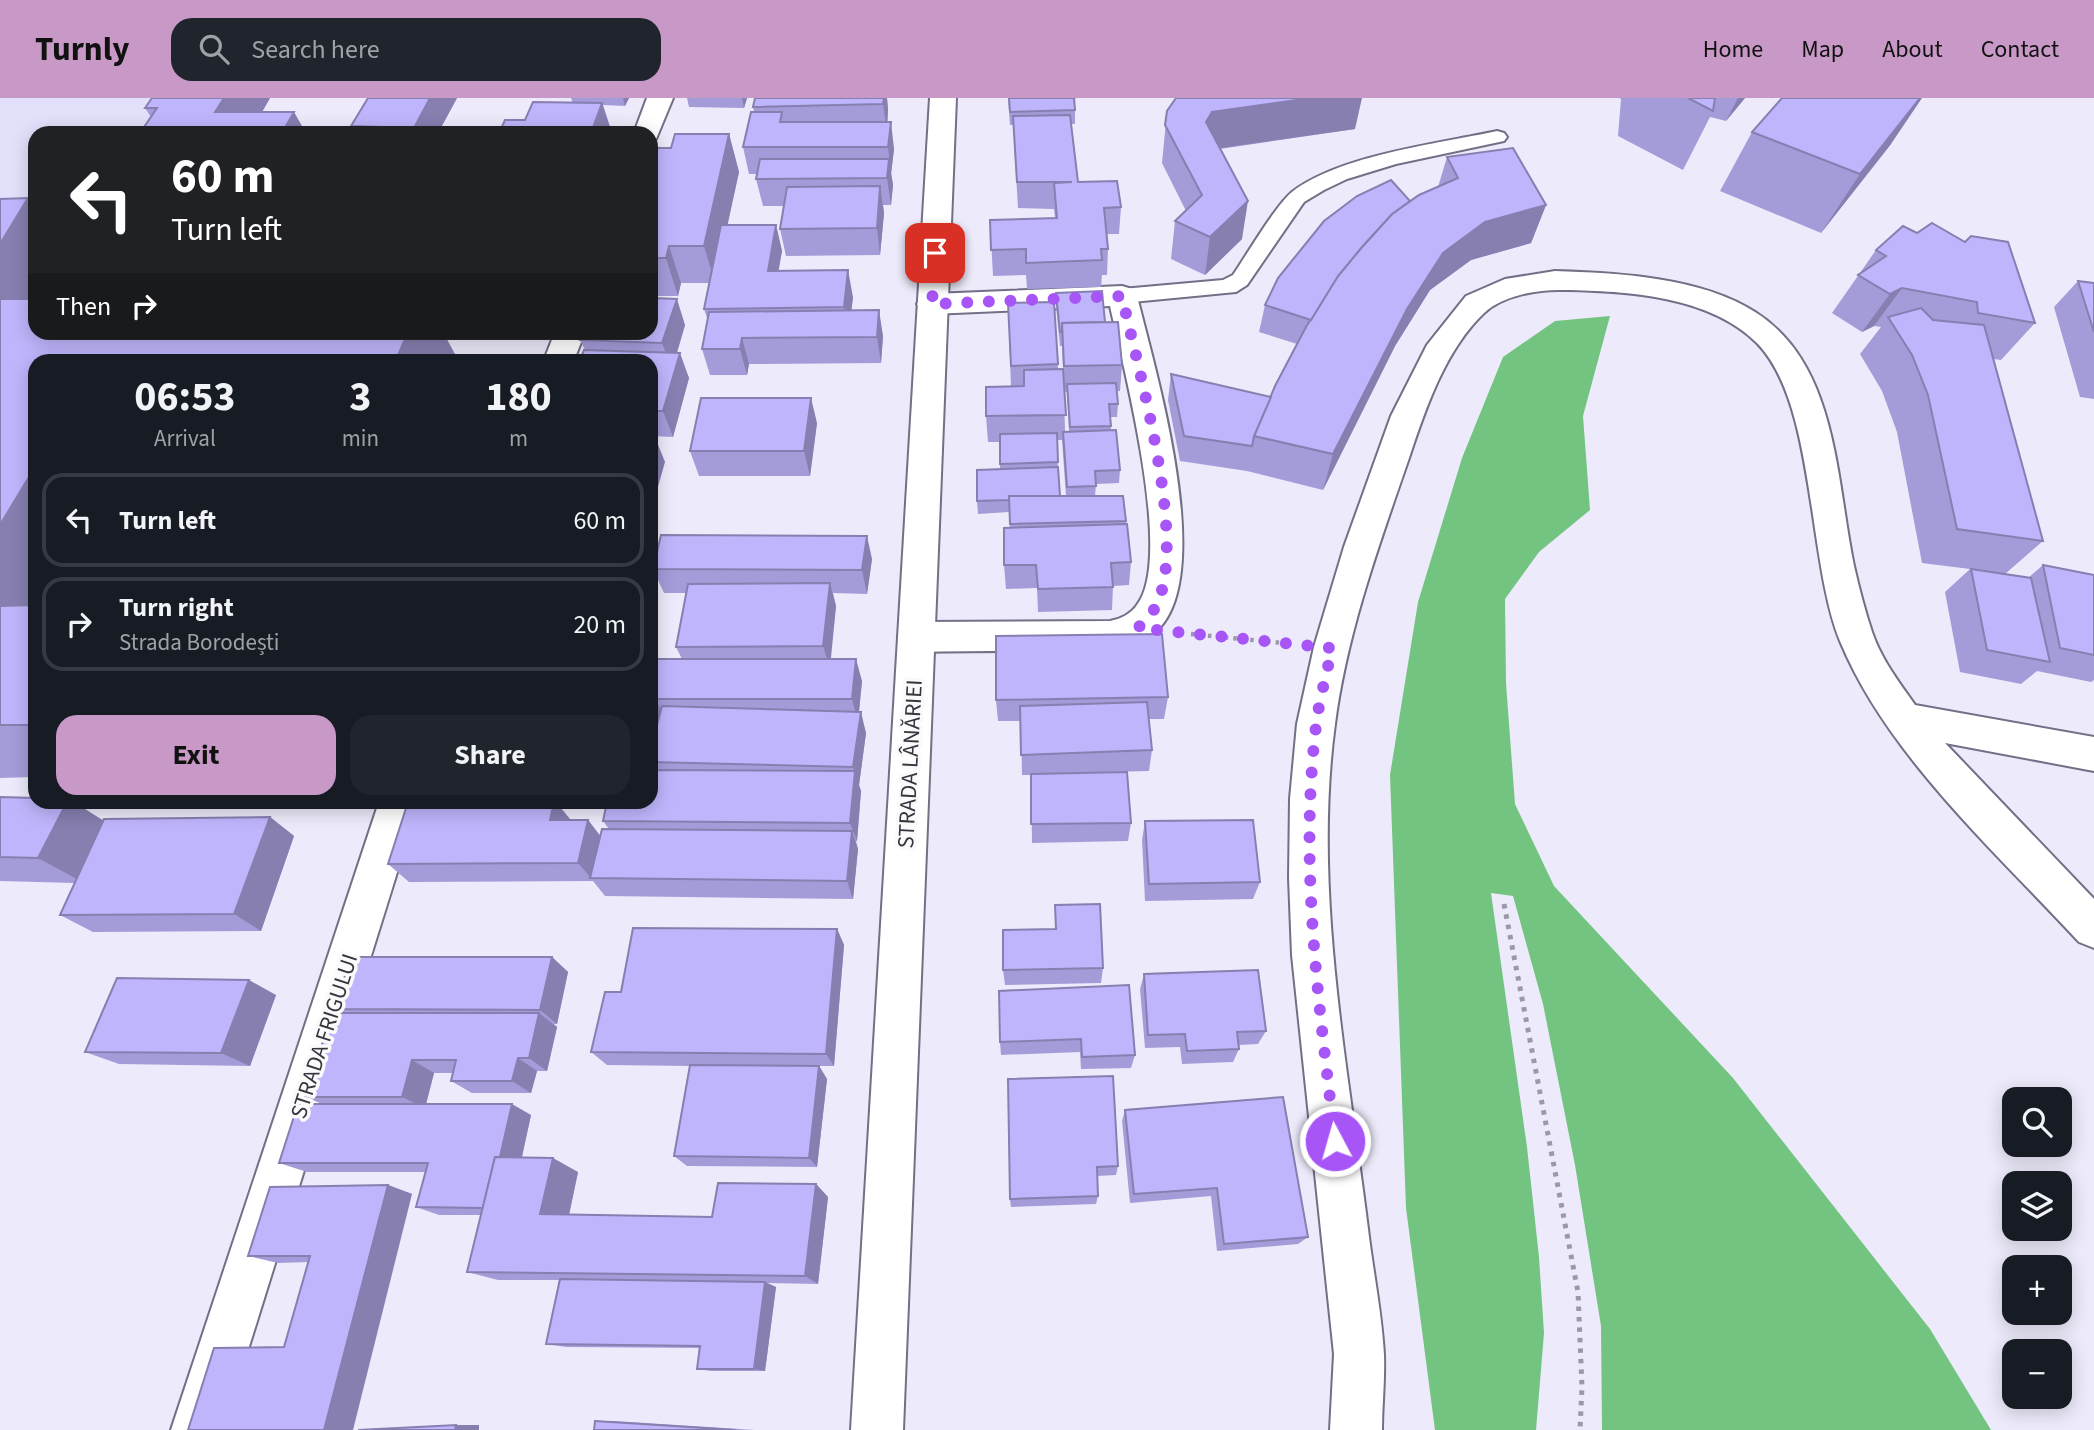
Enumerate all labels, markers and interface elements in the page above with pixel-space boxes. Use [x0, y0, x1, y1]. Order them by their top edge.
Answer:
search box [171, 18, 661, 81]
text: Turnly [35, 26, 129, 73]
icon: search [195, 30, 233, 68]
text: Search here [251, 31, 380, 68]
text: Home [1703, 32, 1763, 67]
text: Map [1801, 32, 1844, 67]
text: About [1882, 32, 1943, 67]
text: Contact [1981, 32, 2059, 67]
text: 60 m [171, 142, 275, 212]
icon: left [56, 154, 147, 245]
text: Turn left [171, 207, 282, 253]
pin [905, 223, 965, 283]
icon: arrive [916, 234, 954, 272]
icon: right [125, 287, 163, 325]
text: Then [56, 288, 111, 325]
text: 06:53 [134, 367, 236, 427]
text: 3 [349, 367, 371, 427]
text: 180 [485, 367, 552, 427]
text: Arrival [154, 422, 216, 455]
text: min [342, 422, 379, 455]
text: m [509, 422, 528, 455]
icon: left [60, 501, 98, 539]
text: Turn left [119, 502, 216, 539]
text: 60 m [573, 502, 626, 539]
text: Turn right [119, 589, 234, 626]
icon: right [60, 605, 98, 643]
text: 20 m [573, 606, 626, 643]
text: Strada Borodești [119, 626, 280, 659]
street label: STRADA LÂNĂRIEI [889, 679, 931, 849]
button: Exit [56, 715, 336, 795]
button: Share [350, 715, 630, 795]
street label: STRADA FRIGULUI [282, 949, 366, 1123]
map controls [2002, 1087, 2072, 1409]
button: search [2002, 1087, 2072, 1157]
position arrow [1298, 1104, 1372, 1178]
button: layers [2002, 1171, 2072, 1241]
button: + [2002, 1255, 2072, 1325]
button: − [2002, 1339, 2072, 1409]

